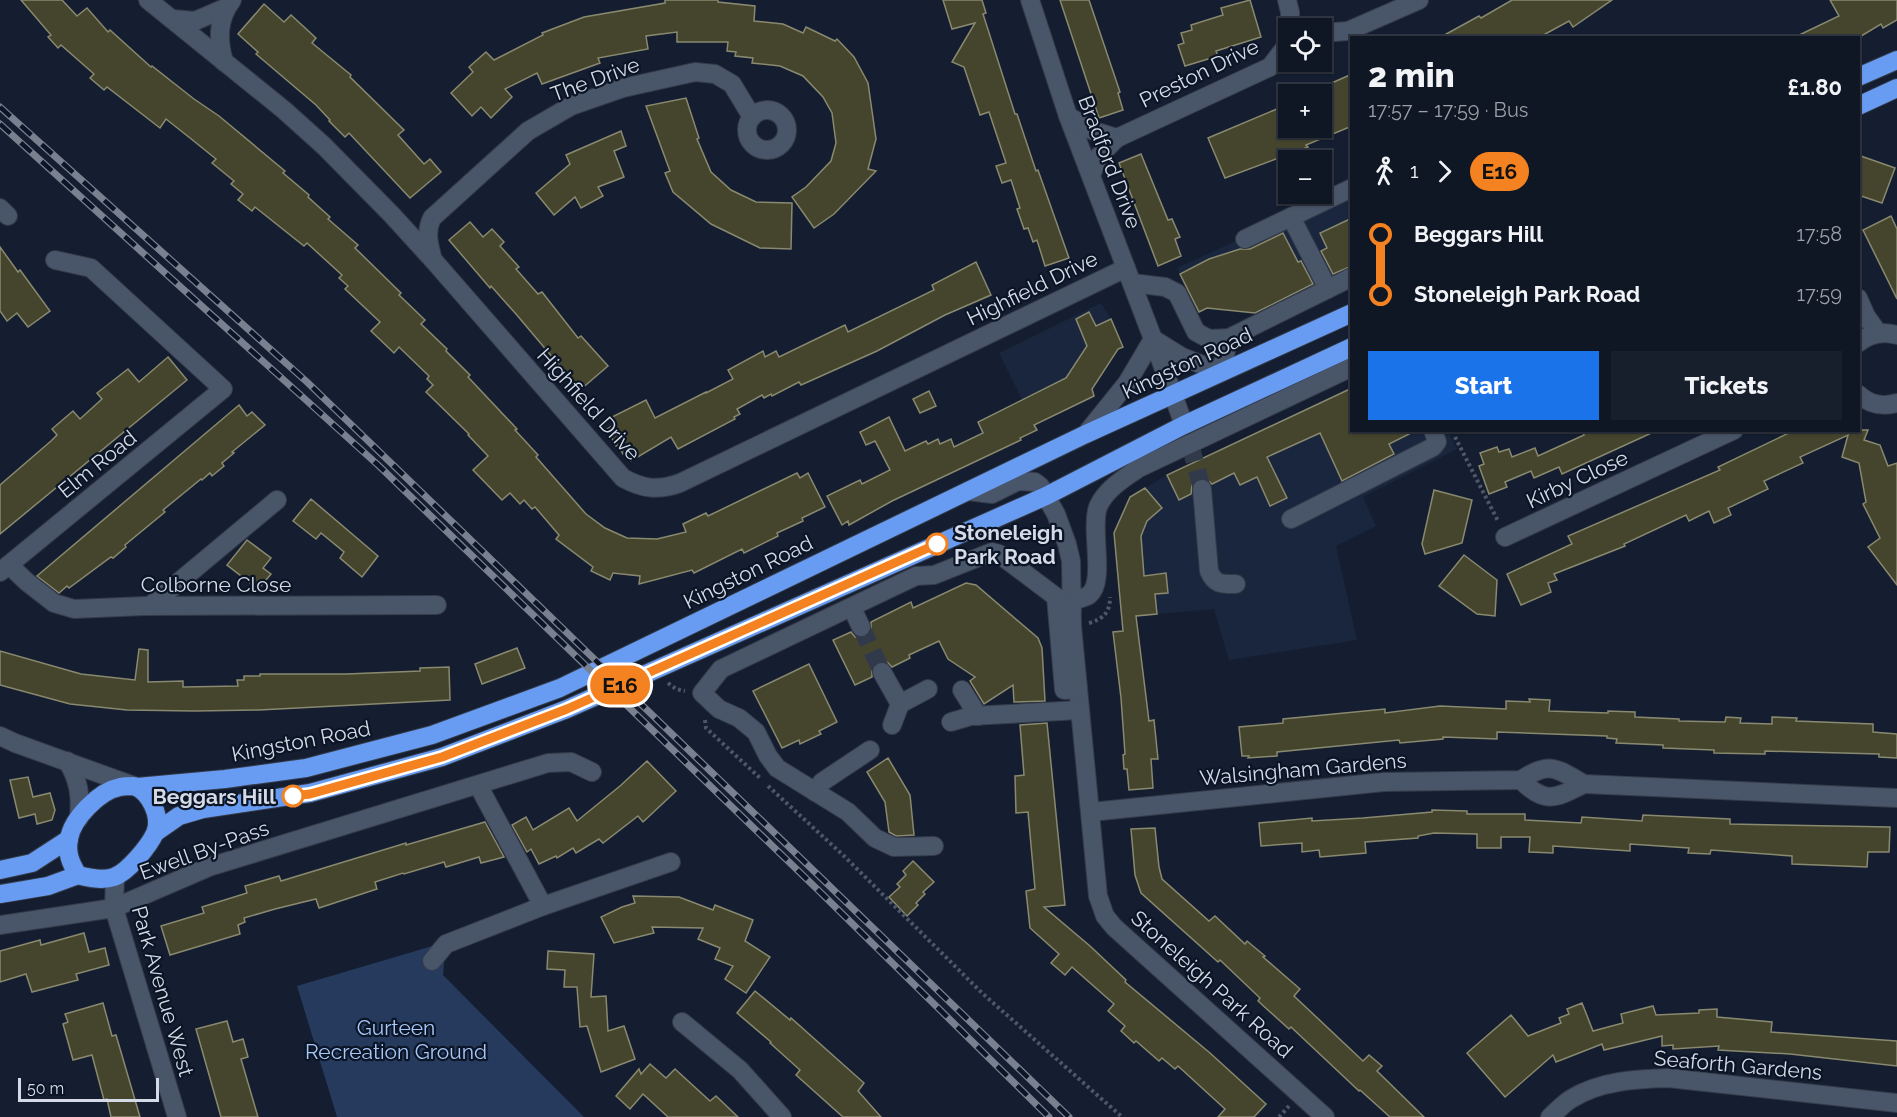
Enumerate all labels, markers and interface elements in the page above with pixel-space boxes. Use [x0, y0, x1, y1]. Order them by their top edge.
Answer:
map controls [1278, 18, 1332, 204]
button: locate [1278, 18, 1332, 72]
street label: Preston Drive [1135, 33, 1263, 113]
street label: The Drive [547, 51, 643, 107]
text: 2 min [1368, 56, 1455, 95]
text: £1.80 [1787, 74, 1842, 100]
button: + [1278, 84, 1332, 138]
street label: Bradford Drive [1073, 92, 1147, 232]
text: 17:57 – 17:59 · Bus [1368, 98, 1528, 122]
button: − [1278, 150, 1332, 204]
icon: walk [1368, 155, 1401, 188]
icon: forward [1428, 155, 1461, 188]
text: 1 [1410, 159, 1419, 183]
text: E16 [1482, 159, 1517, 184]
text: Beggars Hill [1414, 221, 1543, 247]
text: 17:58 [1796, 222, 1842, 246]
street label: Highfield Drive [963, 246, 1101, 330]
text: Stoneleigh Park Road [1414, 281, 1640, 307]
text: 17:59 [1796, 282, 1842, 306]
street label: Kingston Road [1118, 322, 1256, 404]
street label: Highfield Drive [532, 343, 646, 465]
button: Start [1368, 351, 1599, 420]
button: Tickets [1611, 351, 1842, 420]
street label: Elm Road [53, 425, 141, 503]
street label: Kirby Close [1522, 445, 1632, 513]
place label: Stoneleigh Park Road [954, 520, 1063, 569]
street label: Kingston Road [679, 530, 817, 614]
marker: Stoneleigh Park Road [926, 533, 948, 555]
street label: Colborne Close [141, 572, 291, 597]
line badge: E16 [586, 666, 654, 704]
text: E16 [602, 673, 638, 698]
street label: Kingston Road [230, 715, 372, 767]
street label: Walsingham Gardens [1198, 747, 1408, 791]
place label: Beggars Hill [153, 784, 276, 809]
marker: Beggars Hill [282, 785, 304, 807]
street label: Ewell By-Pass [136, 815, 272, 885]
street label: Park Avenue West [127, 903, 199, 1079]
street label: Stoneleigh Park Road [1126, 905, 1298, 1063]
park label: Gurteen Recreation Ground [305, 1015, 487, 1064]
street label: Seaforth Gardens [1653, 1045, 1823, 1085]
scale bar [18, 1075, 159, 1102]
text: 50 m [27, 1079, 64, 1098]

